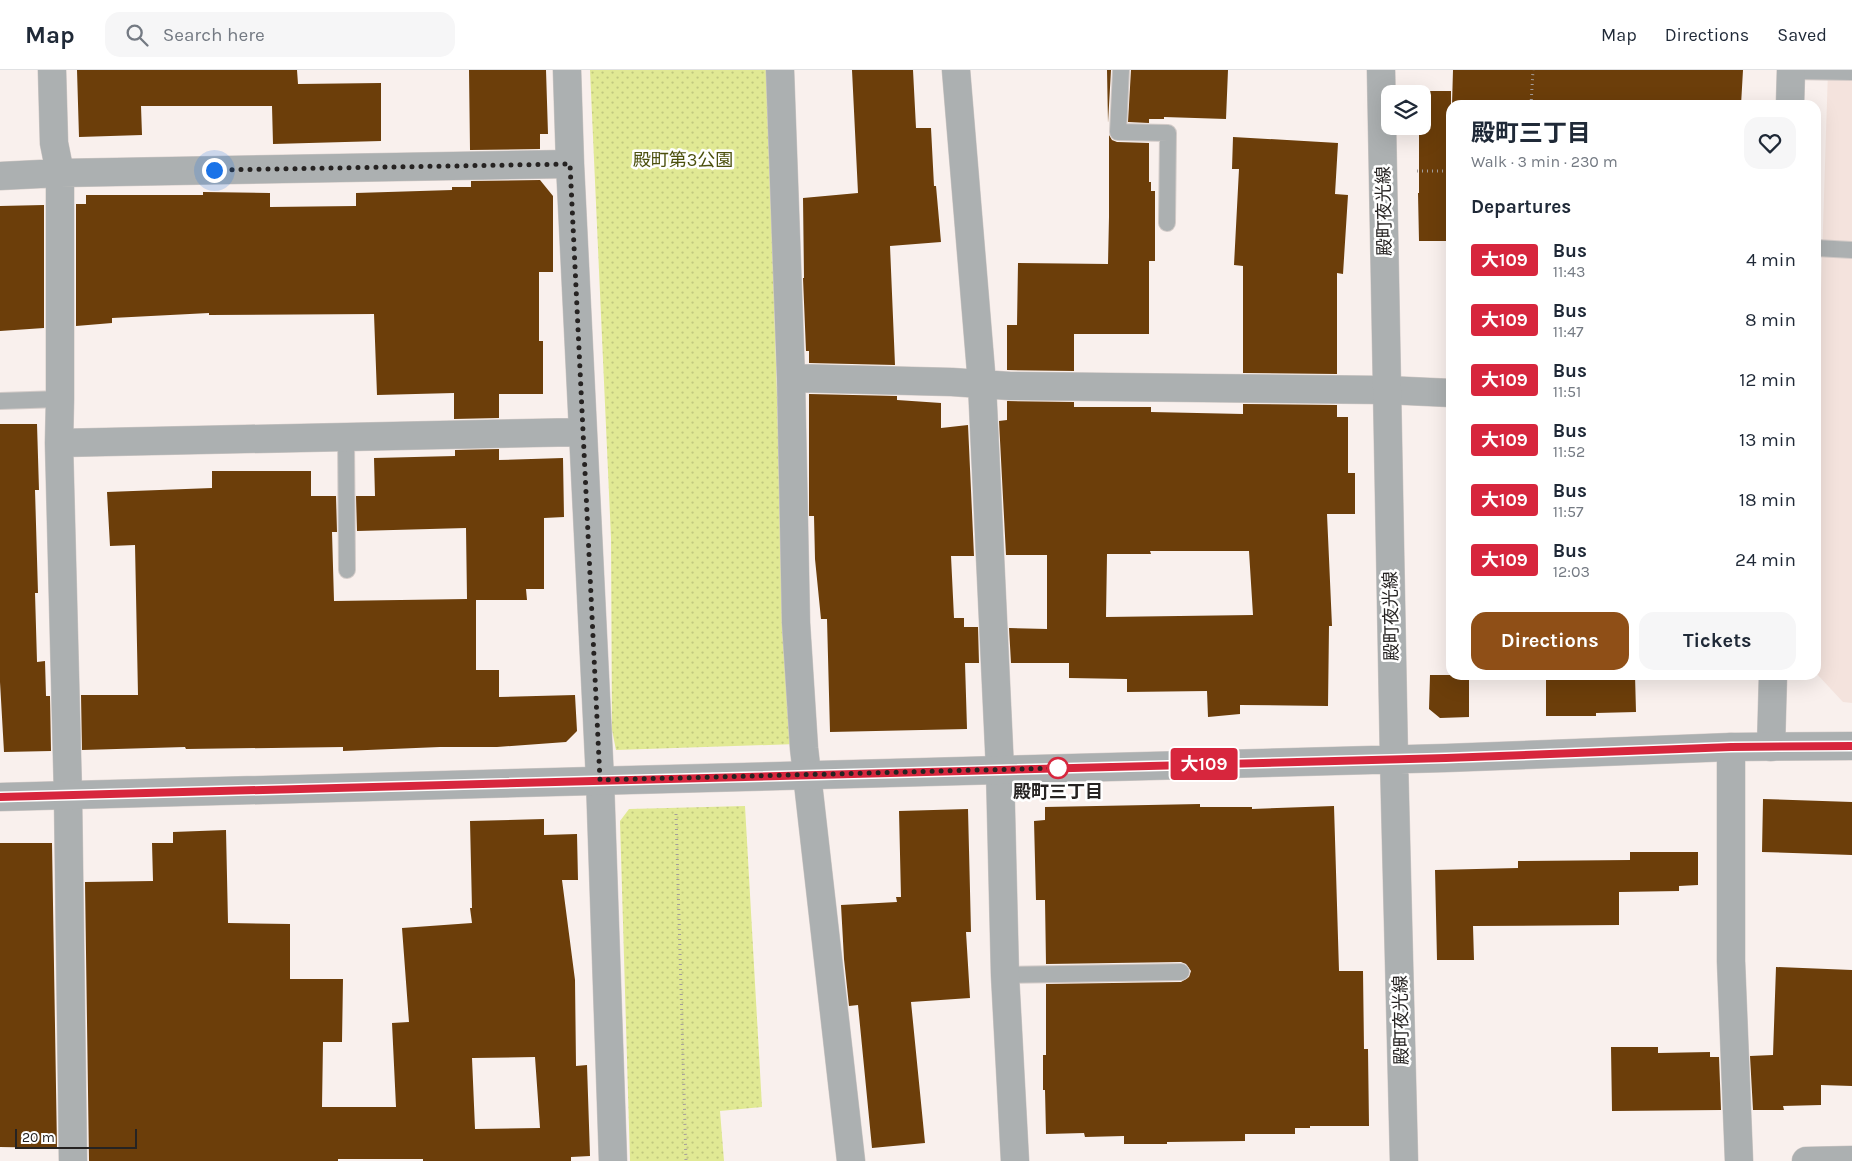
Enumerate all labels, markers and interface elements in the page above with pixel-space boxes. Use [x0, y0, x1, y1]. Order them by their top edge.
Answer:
search box [105, 12, 455, 57]
text: Map [25, 21, 75, 49]
icon: search [123, 21, 151, 49]
text: Search here [163, 24, 265, 46]
text: Map [1601, 24, 1637, 46]
text: Directions [1665, 24, 1749, 46]
text: Saved [1777, 24, 1827, 46]
map controls [1381, 85, 1431, 135]
button: layers [1381, 85, 1431, 135]
button: heart [1744, 117, 1796, 169]
text: 殿町三丁目 [1471, 119, 1591, 147]
park label: 殿町第3公園 [633, 149, 733, 171]
text: Walk · 3 min · 230 m [1471, 152, 1618, 171]
your location [202, 158, 227, 183]
street label: 殿町夜光線 [1372, 166, 1396, 256]
text: Departures [1471, 196, 1571, 218]
text: Bus [1553, 240, 1587, 262]
text: 大109 [1481, 249, 1528, 271]
text: 4 min [1746, 249, 1796, 271]
text: 11:43 [1553, 262, 1585, 281]
text: Bus [1553, 300, 1587, 322]
text: 大109 [1481, 309, 1528, 331]
text: 8 min [1745, 309, 1796, 331]
text: 11:47 [1553, 322, 1584, 341]
text: Bus [1553, 360, 1587, 382]
text: 大109 [1481, 369, 1528, 391]
text: 12 min [1739, 369, 1796, 391]
text: 11:51 [1553, 382, 1581, 401]
text: Bus [1553, 420, 1587, 442]
text: 大109 [1481, 429, 1528, 451]
text: 13 min [1739, 429, 1796, 451]
text: 11:52 [1553, 442, 1585, 461]
text: Bus [1553, 480, 1587, 502]
text: 大109 [1481, 489, 1528, 511]
text: 18 min [1739, 489, 1796, 511]
text: 11:57 [1553, 502, 1584, 521]
text: Bus [1553, 540, 1587, 562]
text: 大109 [1481, 549, 1528, 571]
text: 24 min [1735, 549, 1796, 571]
text: 12:03 [1553, 562, 1590, 581]
street label: 殿町夜光線 [1379, 571, 1403, 661]
button: Directions [1471, 612, 1629, 670]
button: Tickets [1639, 612, 1796, 670]
line badge: 大109 [1169, 748, 1239, 780]
text: 大109 [1181, 753, 1227, 775]
marker: 殿町三丁目 [1047, 757, 1069, 779]
place label: 殿町三丁目 [1013, 781, 1103, 803]
street label: 殿町夜光線 [1389, 975, 1413, 1065]
scale bar [15, 1126, 138, 1149]
text: 20 m [22, 1129, 55, 1146]

